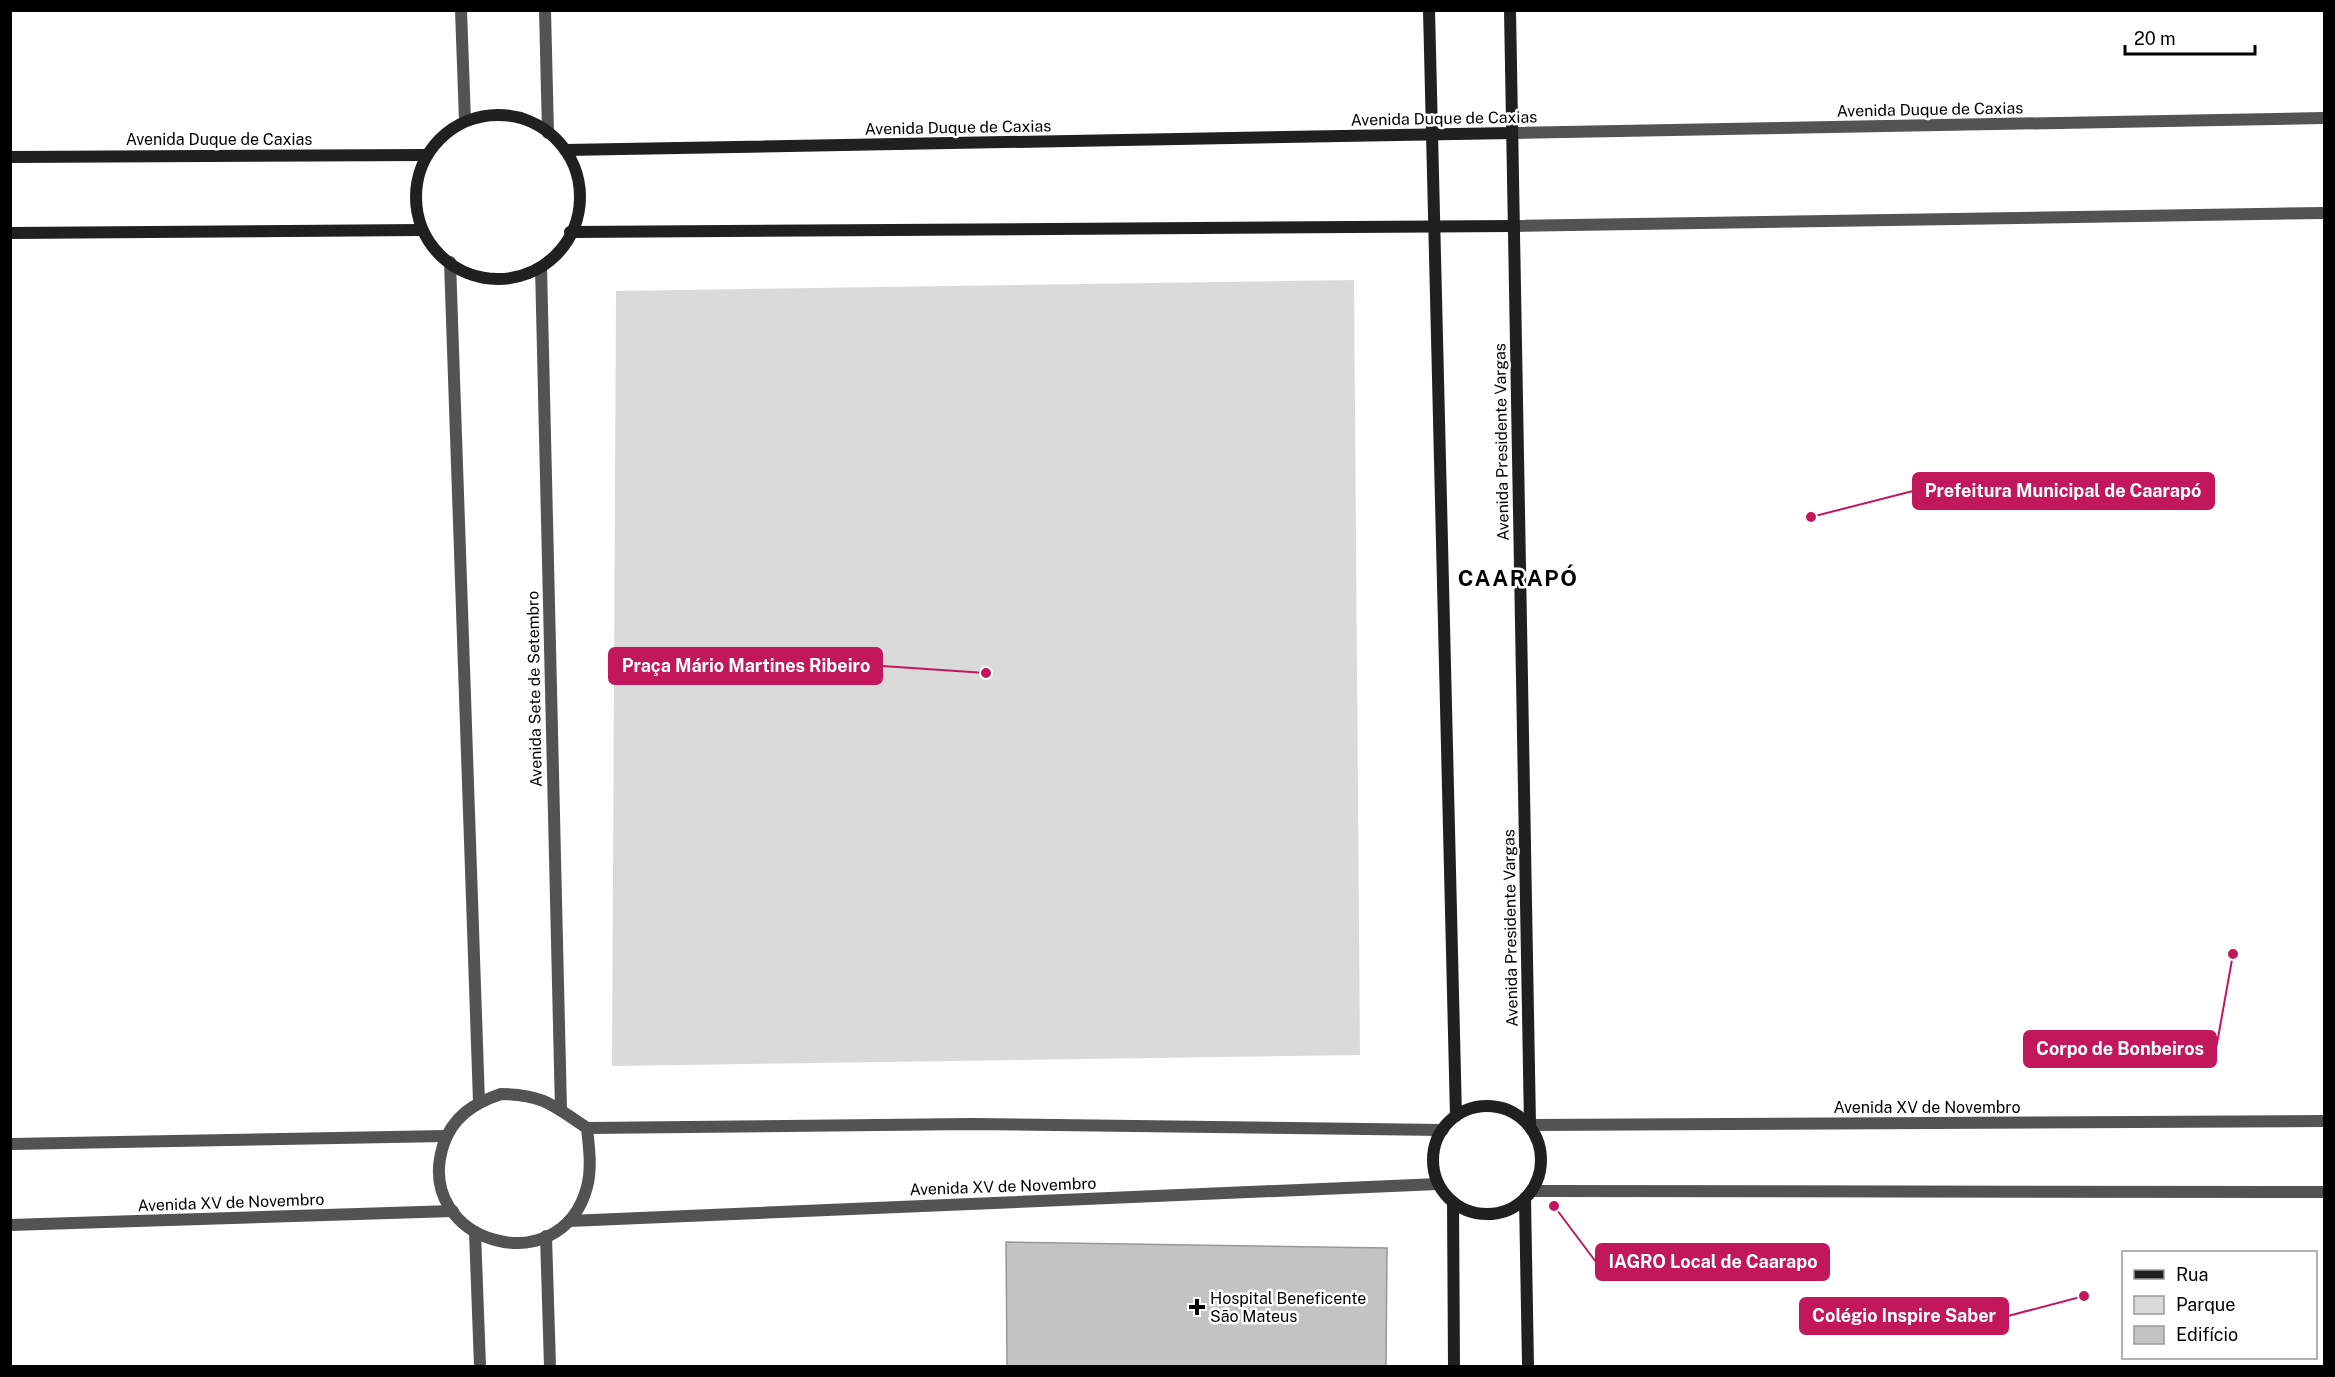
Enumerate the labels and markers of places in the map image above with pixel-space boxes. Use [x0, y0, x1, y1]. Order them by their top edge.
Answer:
callout: Prefeitura Municipal de Caarapó [1913, 473, 2214, 509]
callout: Praça Mário Martines Ribeiro [609, 648, 882, 684]
callout: Corpo de Bonbeiros [2024, 1031, 2216, 1067]
callout: IAGRO Local de Caarapo [1596, 1244, 1829, 1280]
place label: Hospital Beneficente São Mateus [1210, 1289, 1366, 1326]
marker: Hospital Beneficente São Mateus [1188, 1298, 1206, 1316]
callout: Colégio Inspire Saber [1800, 1298, 2008, 1334]

